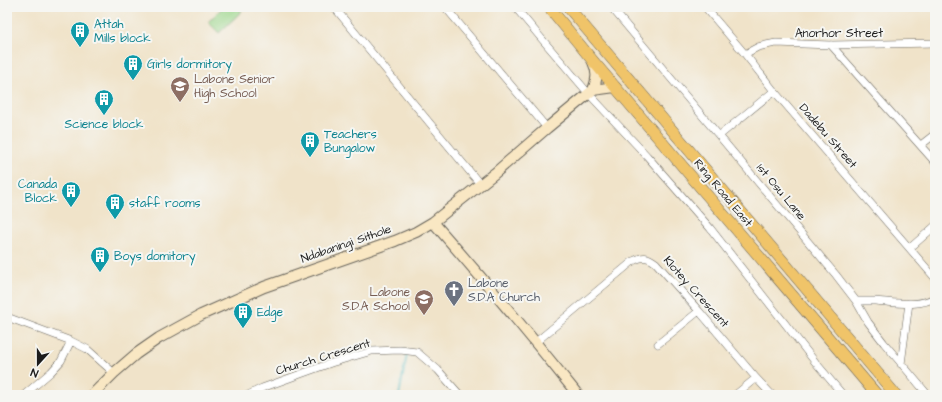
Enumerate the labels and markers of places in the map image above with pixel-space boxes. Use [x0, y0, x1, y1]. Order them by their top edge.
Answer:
place label: Attah Mills block [94, 16, 151, 47]
building icon: Attah Mills block [69, 20, 91, 48]
building icon: Girls dormitory [122, 53, 144, 81]
place label: Girls dormitory [147, 56, 232, 74]
place label: Labone Senior High School [194, 71, 275, 103]
school or university icon: Labone Senior High School [169, 75, 191, 103]
building icon: Science block [93, 88, 115, 116]
place label: Science block [65, 116, 144, 133]
place label: Teachers Bungalow [324, 126, 377, 158]
building icon: Teachers Bungalow [299, 130, 321, 158]
place label: Canada Block [18, 176, 58, 207]
building icon: Canada Block [60, 180, 82, 208]
building icon: staff rooms [104, 192, 126, 220]
place label: staff rooms [129, 195, 201, 212]
building icon: Boys domitory [89, 245, 111, 273]
place label: Boys domitory [114, 248, 196, 266]
place label: Labone S.D.A Church [468, 275, 540, 306]
church icon: Labone S.D.A Church [443, 279, 465, 307]
place label: Labone S.D.A School [342, 284, 410, 315]
school or university icon: Labone S.D.A School [413, 288, 435, 316]
building icon: Edge [232, 301, 254, 329]
place label: Edge [257, 304, 283, 322]

